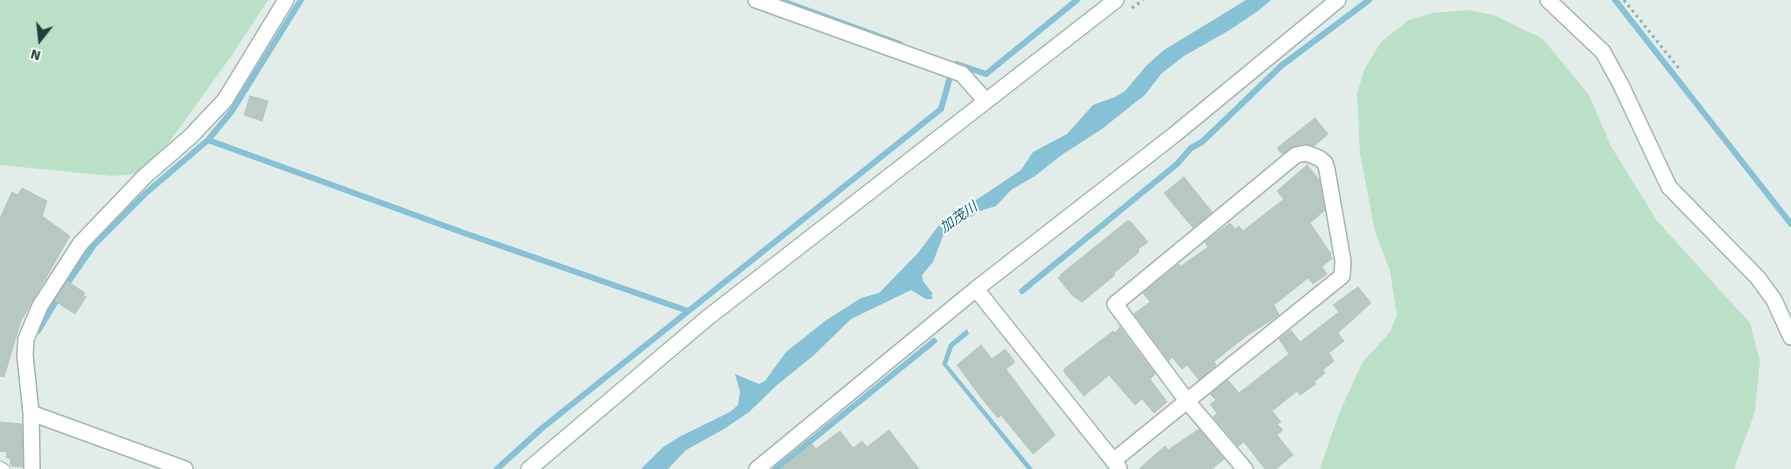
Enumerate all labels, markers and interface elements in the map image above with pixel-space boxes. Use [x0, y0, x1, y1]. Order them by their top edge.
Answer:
north arrow [15, 15, 65, 65]
text: N [29, 45, 43, 64]
water label: 加茂川 [937, 199, 981, 237]

